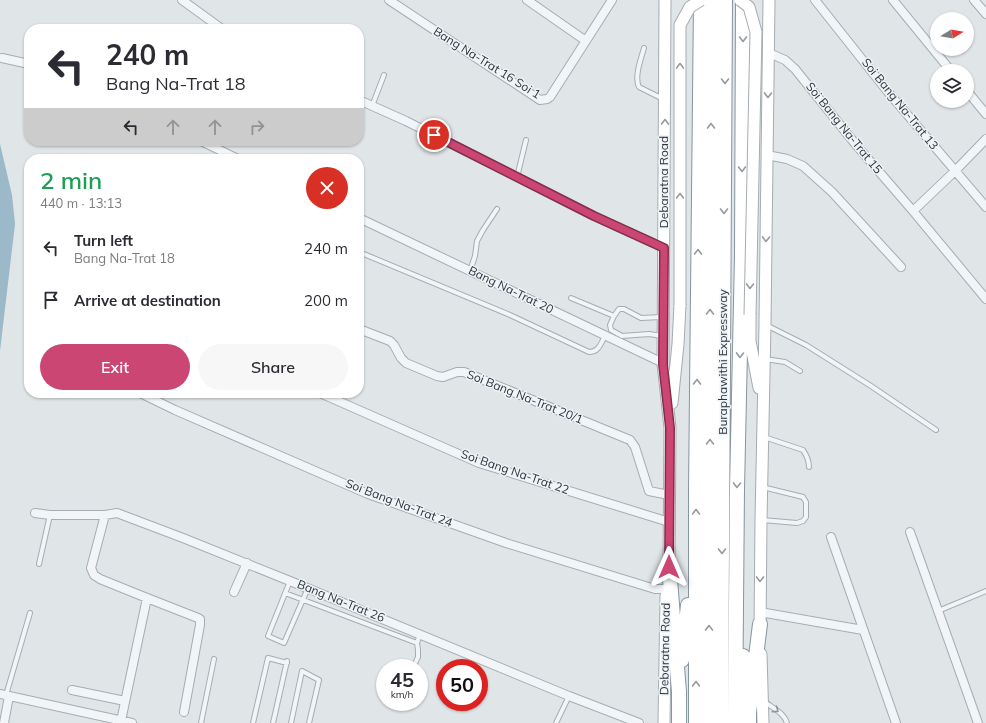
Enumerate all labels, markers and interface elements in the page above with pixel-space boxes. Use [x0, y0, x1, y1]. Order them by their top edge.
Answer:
north arrow [930, 12, 974, 56]
map controls [930, 12, 974, 108]
street label: Bang Na-Trat 16 Soi 1 [431, 23, 544, 102]
one-way arrow [739, 36, 747, 42]
text: 240 m [106, 37, 189, 72]
icon: left [40, 40, 92, 92]
street label: Soi Bang Na-Trat 13 [859, 55, 942, 152]
one-way arrow [676, 63, 684, 69]
button: layers [930, 64, 974, 108]
text: Bang Na-Trat 18 [106, 72, 246, 95]
one-way arrow [721, 78, 729, 84]
street label: Soi Bang Na-Trat 15 [803, 79, 886, 176]
one-way arrow [764, 92, 772, 98]
icon: left [120, 116, 142, 138]
icon: ahead [162, 116, 184, 138]
icon: ahead [204, 116, 226, 138]
icon: right [246, 116, 268, 138]
pin [417, 118, 451, 152]
one-way arrow [661, 119, 669, 125]
one-way arrow [707, 123, 715, 129]
icon: arrive [423, 124, 445, 146]
street label: Debaratna Road [656, 136, 671, 228]
text: 2 min [40, 165, 102, 195]
one-way arrow [738, 166, 746, 172]
button: close [306, 167, 348, 209]
one-way arrow [676, 193, 684, 199]
text: 440 m · 13:13 [40, 195, 122, 211]
one-way arrow [720, 208, 728, 214]
text: Turn left [74, 231, 133, 250]
one-way arrow [762, 236, 770, 242]
icon: left [40, 237, 62, 259]
text: 240 m [304, 239, 348, 258]
one-way arrow [694, 249, 702, 255]
text: Bang Na-Trat 18 [74, 250, 175, 266]
street label: Bang Na-Trat 20 [466, 262, 556, 317]
one-way arrow [746, 283, 754, 289]
icon: arrive [40, 289, 62, 311]
street label: Buraphawithi Expressway [715, 289, 730, 435]
text: Arrive at destination [74, 291, 221, 310]
text: 200 m [304, 291, 348, 310]
one-way arrow [706, 309, 714, 315]
button: Exit [40, 344, 190, 390]
button: Share [198, 344, 348, 390]
one-way arrow [736, 352, 744, 358]
street label: Soi Bang Na-Trat 20/1 [465, 366, 585, 427]
one-way arrow [692, 379, 701, 385]
one-way arrow [706, 439, 714, 445]
street label: Soi Bang Na-Trat 22 [459, 446, 571, 497]
street label: Soi Bang Na-Trat 24 [344, 475, 455, 530]
one-way arrow [733, 482, 741, 488]
one-way arrow [692, 509, 700, 515]
position arrow [648, 546, 690, 588]
one-way arrow [718, 548, 726, 554]
street label: Bang Na-Trat 26 [295, 576, 387, 625]
one-way arrow [756, 576, 764, 582]
street label: Debaratna Road [656, 603, 673, 695]
one-way arrow [705, 625, 713, 631]
speed limit sign: 50 [436, 659, 488, 711]
text: 45 [390, 667, 414, 692]
one-way arrow [692, 681, 700, 687]
text: km/h [391, 688, 413, 701]
one-way arrow [772, 706, 779, 713]

